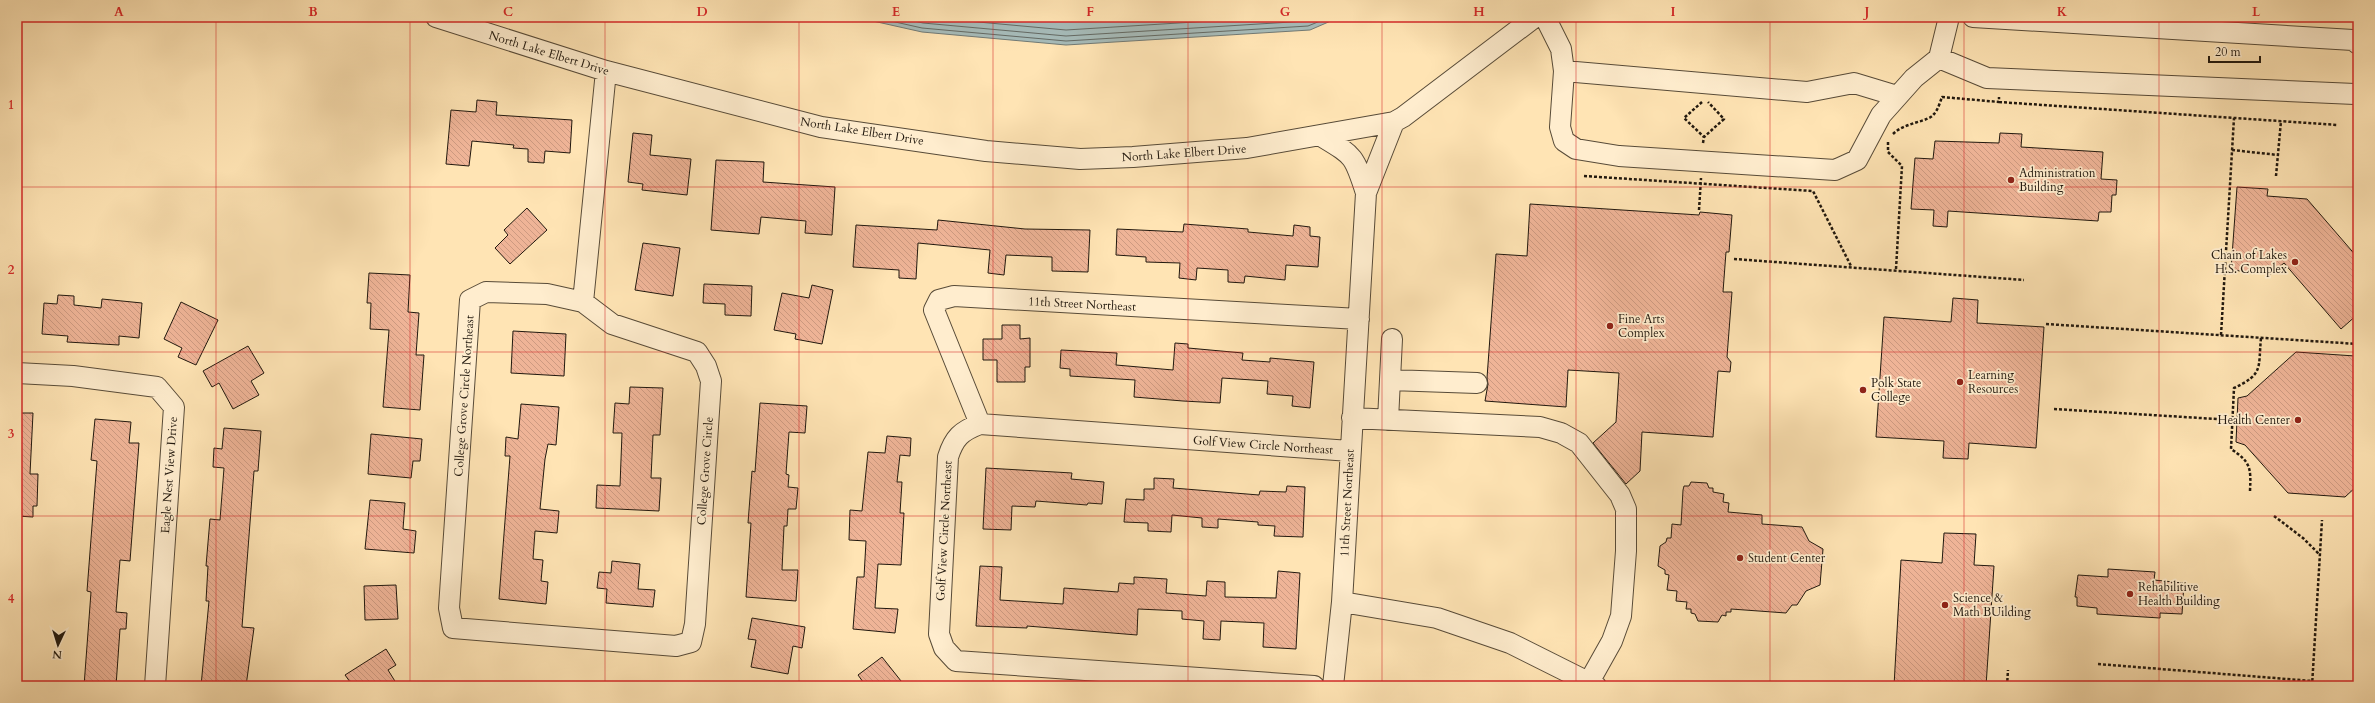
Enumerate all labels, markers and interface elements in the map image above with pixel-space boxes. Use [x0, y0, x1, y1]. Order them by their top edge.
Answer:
text: A [114, 3, 124, 21]
text: B [308, 3, 318, 21]
text: C [503, 3, 513, 21]
text: D [696, 3, 708, 21]
text: E [892, 3, 900, 21]
text: F [1086, 3, 1094, 21]
text: G [1280, 3, 1291, 21]
text: H [1473, 3, 1485, 21]
text: I [1670, 3, 1676, 21]
text: J [1863, 3, 1870, 21]
text: K [2057, 3, 2068, 21]
text: L [2252, 3, 2261, 21]
street label: North Lake Elbert Drive [487, 27, 611, 79]
scale bar [2209, 38, 2260, 64]
text: 20 m [2215, 44, 2242, 60]
text: 1 [8, 96, 14, 114]
street label: North Lake Elbert Drive [799, 113, 925, 149]
street label: North Lake Elbert Drive [1121, 141, 1247, 165]
place label: Administration Building [2019, 165, 2096, 195]
marker: Administration Building [2006, 175, 2016, 185]
place label: Chain of Lakes H.S. Complex [2211, 247, 2287, 277]
marker: Chain of Lakes H.S. Complex [2290, 257, 2300, 267]
text: 2 [8, 261, 15, 279]
street label: 11th Street Northeast [1028, 293, 1137, 315]
place label: Fine Arts Complex [1618, 311, 1665, 341]
street label: College Grove Circle Northeast [450, 315, 478, 477]
marker: Fine Arts Complex [1605, 321, 1615, 331]
place label: Learning Resources [1968, 367, 2018, 397]
place label: Polk State College [1871, 375, 1922, 405]
marker: Learning Resources [1955, 377, 1965, 387]
marker: Polk State College [1858, 385, 1868, 395]
place label: Health Center [2218, 412, 2291, 428]
marker: Health Center [2293, 415, 2303, 425]
street label: Eagle Nest View Drive [157, 416, 181, 534]
street label: College Grove Circle [693, 416, 717, 526]
text: 3 [8, 425, 15, 443]
street label: Golf View Circle Northeast [1192, 432, 1334, 458]
street label: 11th Street Northeast [1336, 448, 1358, 557]
street label: Golf View Circle Northeast [932, 460, 956, 602]
place label: Student Center [1748, 550, 1826, 566]
marker: Student Center [1735, 553, 1745, 563]
place label: Rehabilitive Health Building [2138, 579, 2220, 609]
marker: Rehabilitive Health Building [2125, 589, 2135, 599]
text: 4 [8, 590, 15, 608]
place label: Science & Math BUilding [1953, 590, 2031, 620]
marker: Science & Math BUilding [1940, 600, 1950, 610]
north arrow [38, 625, 78, 665]
text: N [52, 647, 63, 662]

